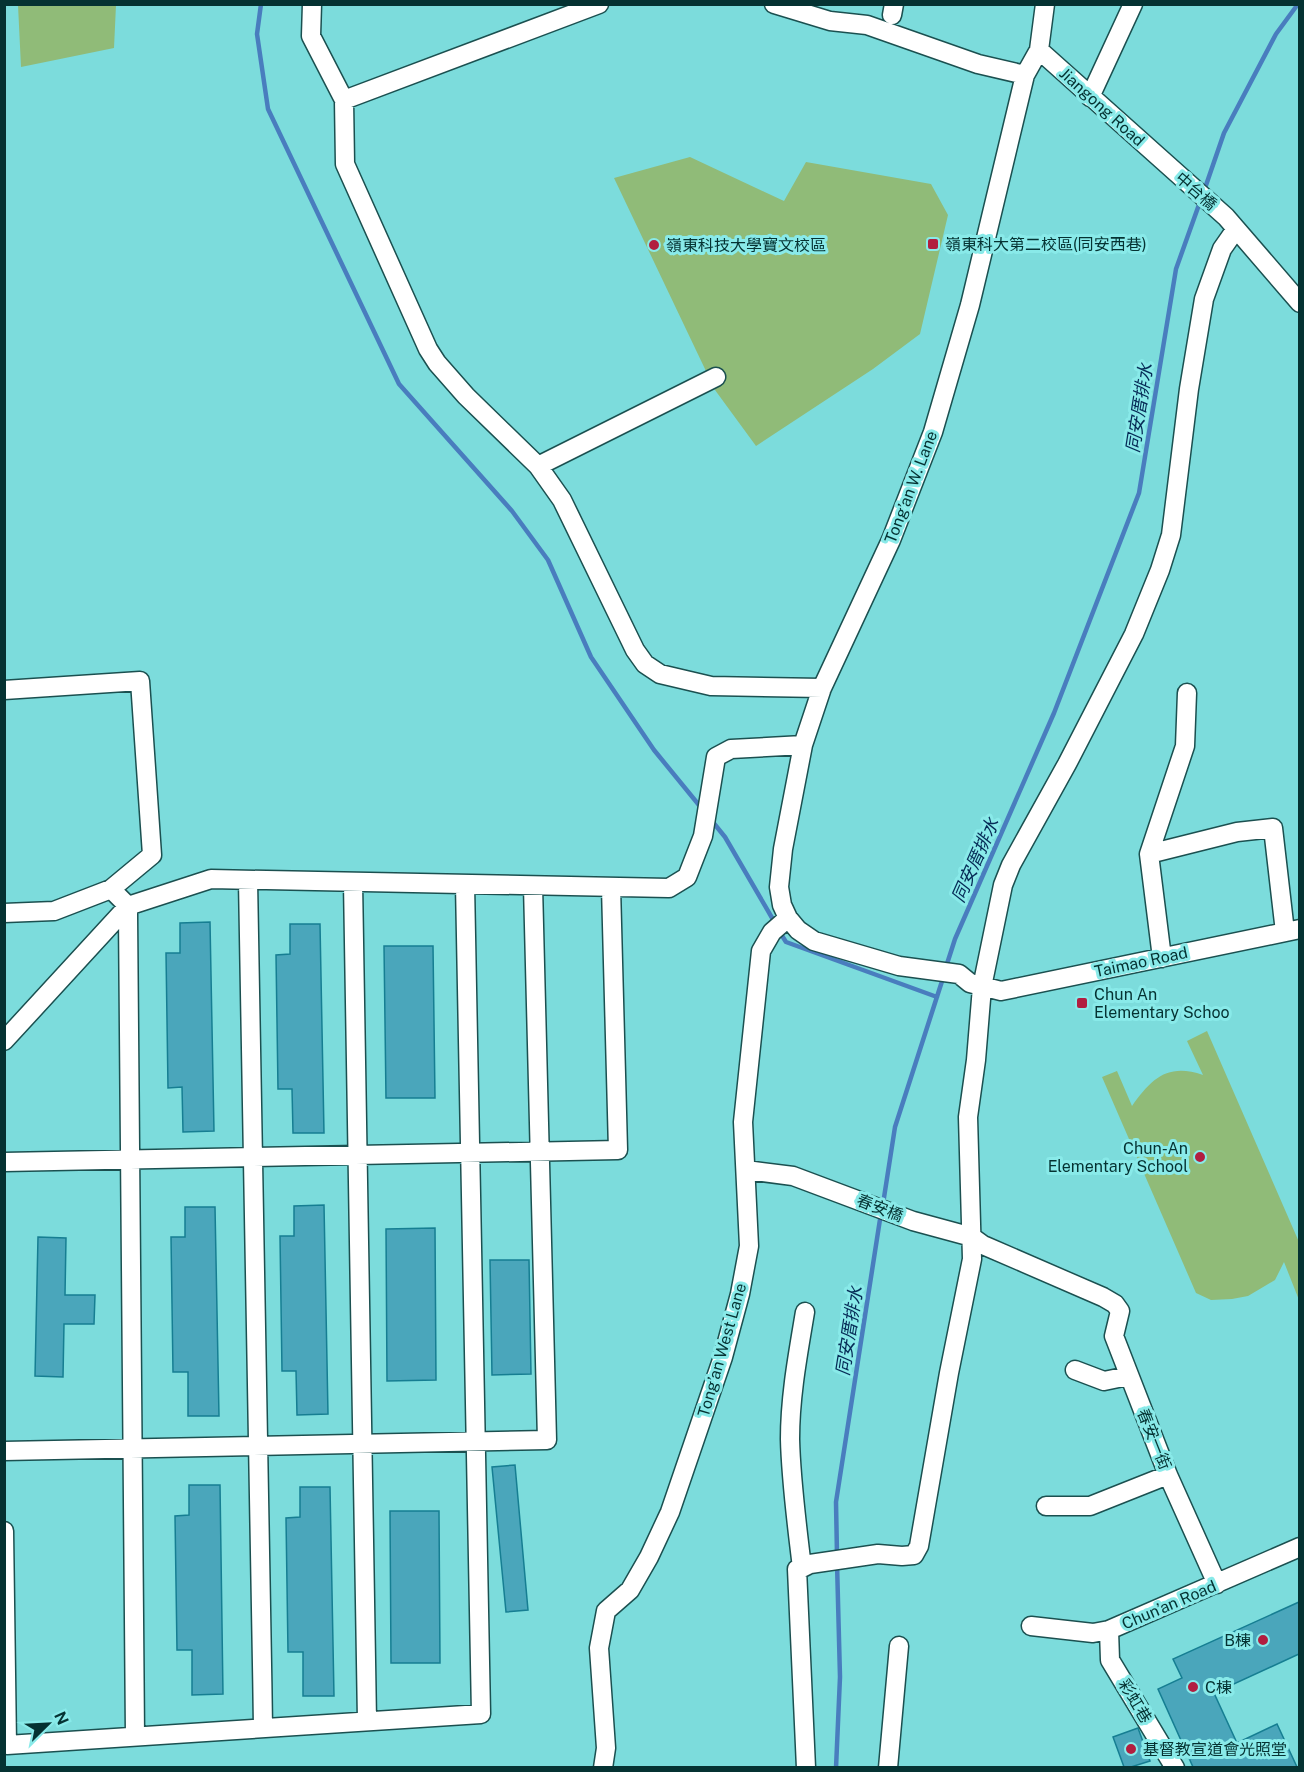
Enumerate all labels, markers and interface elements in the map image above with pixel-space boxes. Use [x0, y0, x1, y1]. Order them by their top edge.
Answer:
street label: Jiangong Road [1056, 64, 1148, 150]
street label: 中台橋 [1172, 168, 1220, 214]
place label: 嶺東科大第二校區(同安西巷) [945, 235, 1147, 254]
place label: 嶺東科技大學寶文校區 [666, 236, 826, 255]
marker: 嶺東科大第二校區(同安西巷) [926, 237, 940, 251]
marker: 嶺東科技大學寶文校區 [647, 238, 661, 252]
water label: 同安厝排水 [1122, 361, 1157, 454]
street label: Tong’an W. Lane [881, 428, 941, 546]
water label: 同安厝排水 [947, 814, 1003, 905]
street label: Taimao Road [1093, 943, 1189, 981]
place label: Chun An Elementary Schoo [1094, 985, 1230, 1022]
marker: Chun An Elementary Schoo [1075, 996, 1089, 1010]
place label: Chun-An Elementary School [1048, 1139, 1188, 1176]
marker: Chun-An Elementary School [1193, 1150, 1207, 1164]
street label: 春安橋 [854, 1191, 906, 1225]
street label: Tong’an West Lane [694, 1281, 750, 1419]
water label: 同安厝排水 [832, 1284, 867, 1377]
street label: 春安一街 [1133, 1406, 1175, 1472]
street label: Chun’an Road [1119, 1577, 1219, 1633]
place label: B棟 [1224, 1631, 1251, 1650]
marker: B棟 [1256, 1633, 1270, 1647]
street label: 彩虹巷 [1114, 1676, 1156, 1726]
place label: C棟 [1205, 1678, 1232, 1697]
marker: C棟 [1186, 1680, 1200, 1694]
north arrow [18, 1694, 78, 1754]
text: N [50, 1709, 72, 1728]
place label: 基督教宣道會光照堂 [1143, 1740, 1287, 1759]
marker: 基督教宣道會光照堂 [1124, 1742, 1138, 1756]

